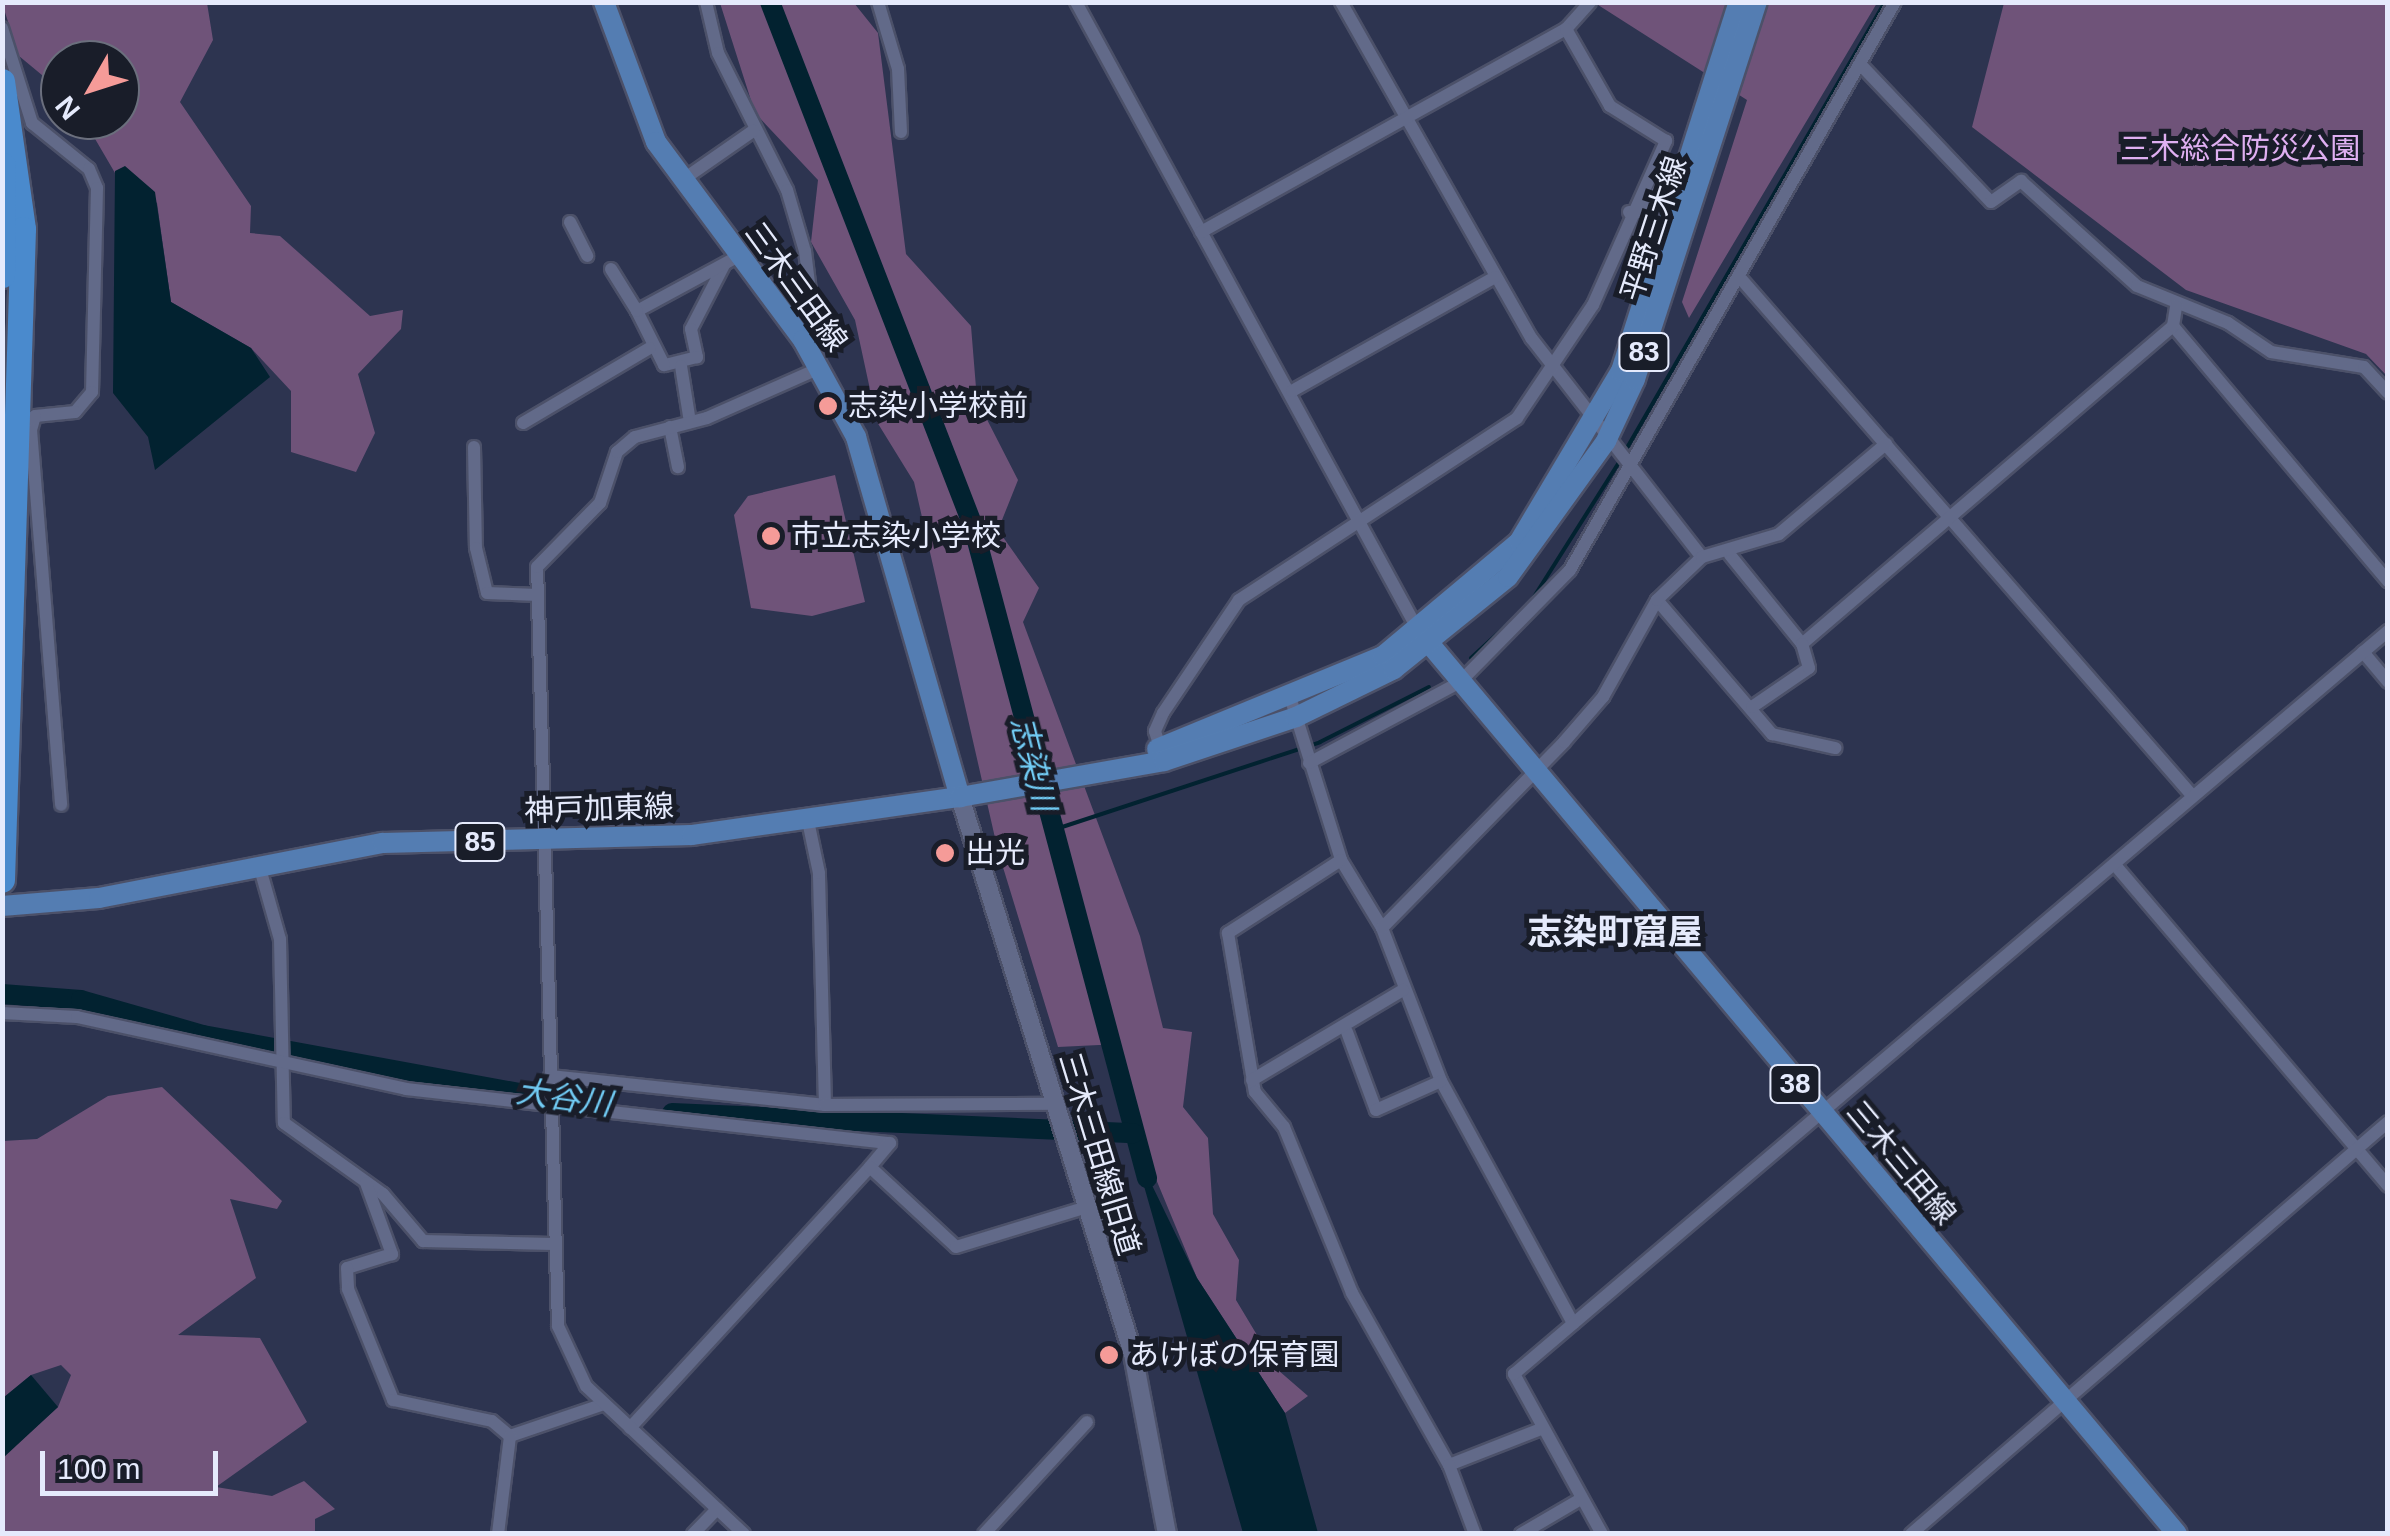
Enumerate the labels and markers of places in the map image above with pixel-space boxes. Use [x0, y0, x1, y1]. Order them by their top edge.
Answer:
place label: 志染小学校前 [848, 388, 1028, 424]
marker: 志染小学校前 [817, 395, 839, 417]
place label: 市立志染小学校 [791, 518, 1001, 554]
marker: 市立志染小学校 [760, 525, 782, 547]
place label: 出光 [965, 835, 1025, 871]
marker: 出光 [934, 842, 956, 864]
place label: あけぼの保育園 [1129, 1337, 1339, 1373]
marker: あけぼの保育園 [1098, 1344, 1120, 1366]

